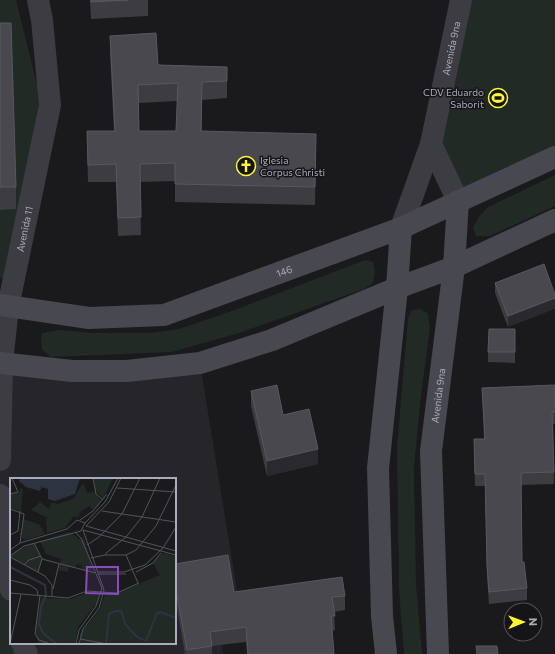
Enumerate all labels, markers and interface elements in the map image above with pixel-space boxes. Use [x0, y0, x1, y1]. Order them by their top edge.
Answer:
street label: Avenida 9na [439, 20, 462, 76]
place label: CDV Eduardo Saborit [423, 86, 484, 110]
sports icon: CDV Eduardo Saborit [487, 87, 509, 109]
place label: Iglesia Corpus Christi [260, 154, 325, 178]
church icon: Iglesia Corpus Christi [235, 155, 257, 177]
street label: Avenida 11 [14, 205, 35, 253]
street label: 146 [274, 262, 294, 279]
street label: Avenida 9na [429, 367, 447, 424]
inset map [10, 478, 176, 644]
north arrow [503, 602, 543, 642]
text: N [527, 618, 540, 626]

